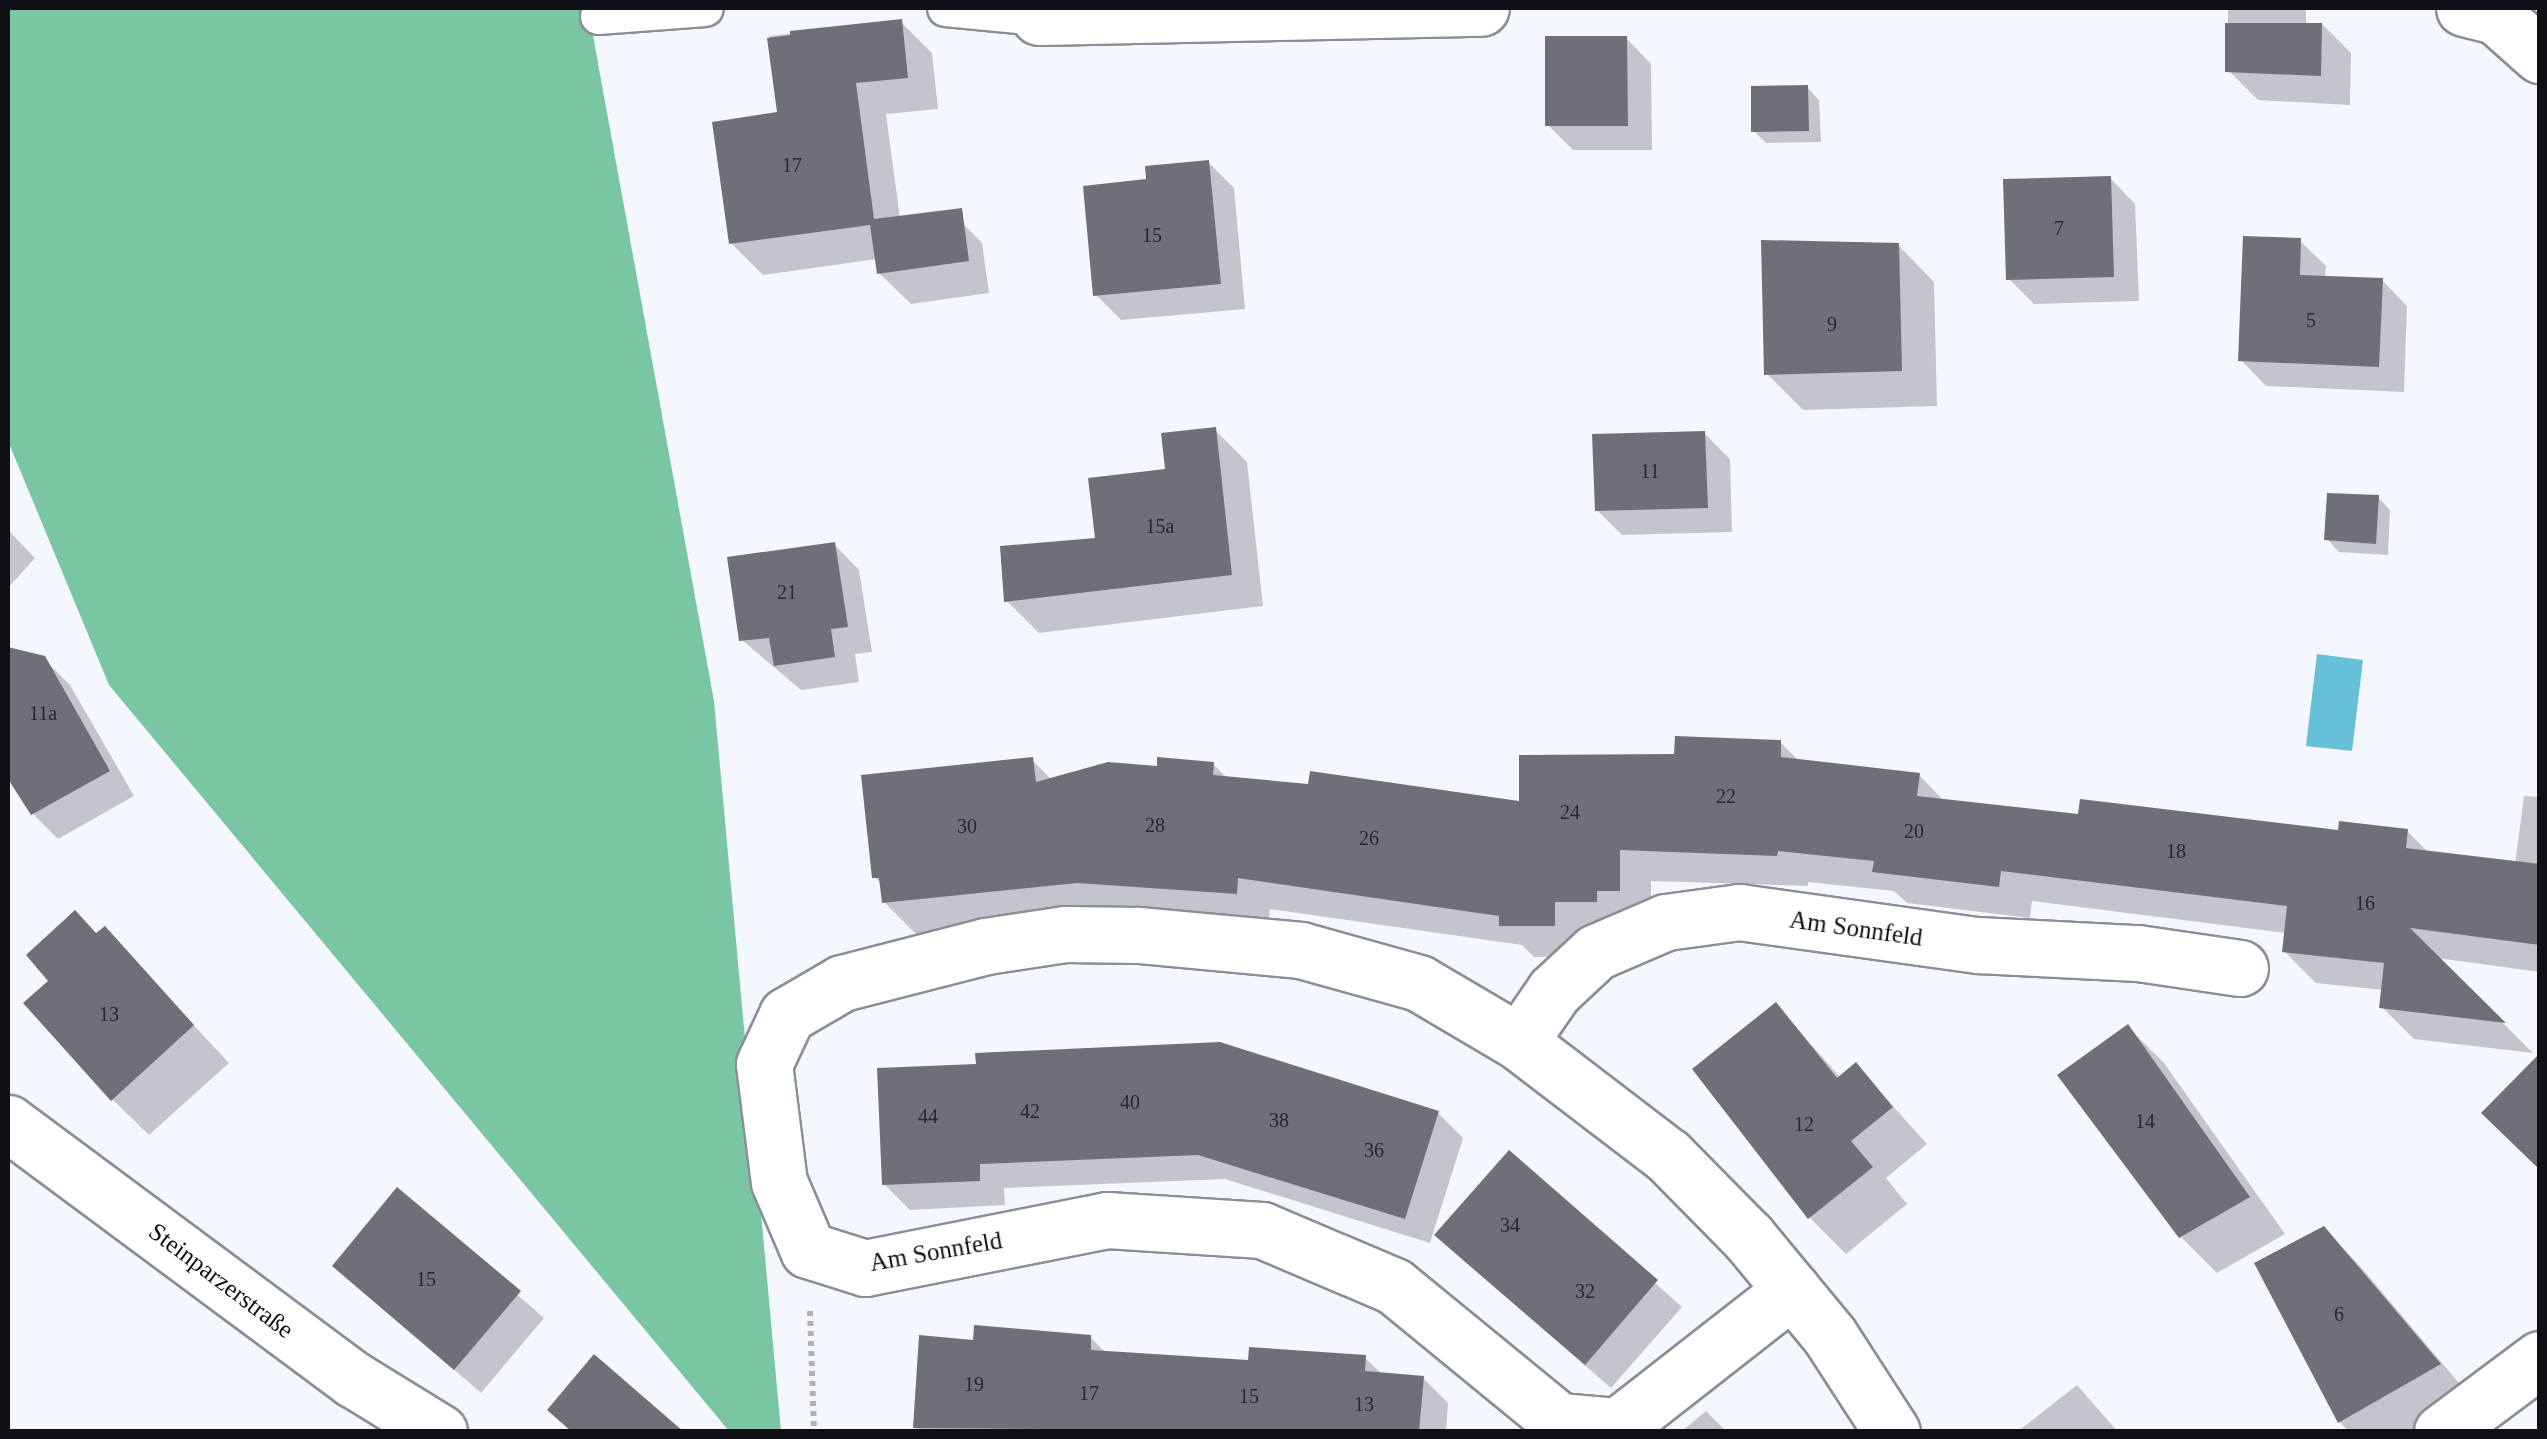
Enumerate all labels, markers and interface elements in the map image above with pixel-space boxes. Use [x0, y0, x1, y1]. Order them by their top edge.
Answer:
house number: 17 [782, 153, 802, 177]
house number: 7 [2054, 216, 2064, 240]
house number: 15 [1142, 223, 1162, 247]
house number: 5 [2306, 308, 2316, 332]
house number: 9 [1827, 312, 1837, 336]
house number: 11 [1640, 459, 1660, 483]
house number: 15a [1146, 514, 1174, 538]
house number: 21 [777, 580, 797, 604]
house number: 11a [29, 701, 57, 725]
house number: 22 [1716, 784, 1736, 808]
house number: 24 [1560, 800, 1580, 824]
house number: 28 [1145, 813, 1165, 837]
house number: 30 [957, 814, 977, 838]
house number: 20 [1904, 819, 1924, 843]
house number: 26 [1359, 826, 1379, 850]
house number: 18 [2166, 839, 2186, 863]
house number: 16 [2355, 891, 2375, 915]
street label: Am Sonnfeld [1788, 905, 1924, 953]
house number: 13 [99, 1002, 119, 1026]
house number: 40 [1120, 1090, 1140, 1114]
house number: 42 [1020, 1099, 1040, 1123]
house number: 44 [918, 1104, 938, 1128]
house number: 38 [1269, 1108, 1289, 1132]
house number: 14 [2135, 1109, 2155, 1133]
house number: 12 [1794, 1112, 1814, 1136]
house number: 36 [1364, 1138, 1384, 1162]
house number: 34 [1500, 1213, 1520, 1237]
street label: Steinparzerstraße [143, 1217, 299, 1345]
street label: Am Sonnfeld [867, 1226, 1005, 1278]
house number: 15 [416, 1267, 436, 1291]
house number: 32 [1575, 1279, 1595, 1303]
house number: 6 [2334, 1302, 2344, 1326]
house number: 19 [964, 1372, 984, 1396]
house number: 17 [1079, 1381, 1099, 1405]
house number: 15 [1239, 1384, 1259, 1408]
house number: 13 [1354, 1392, 1374, 1416]

